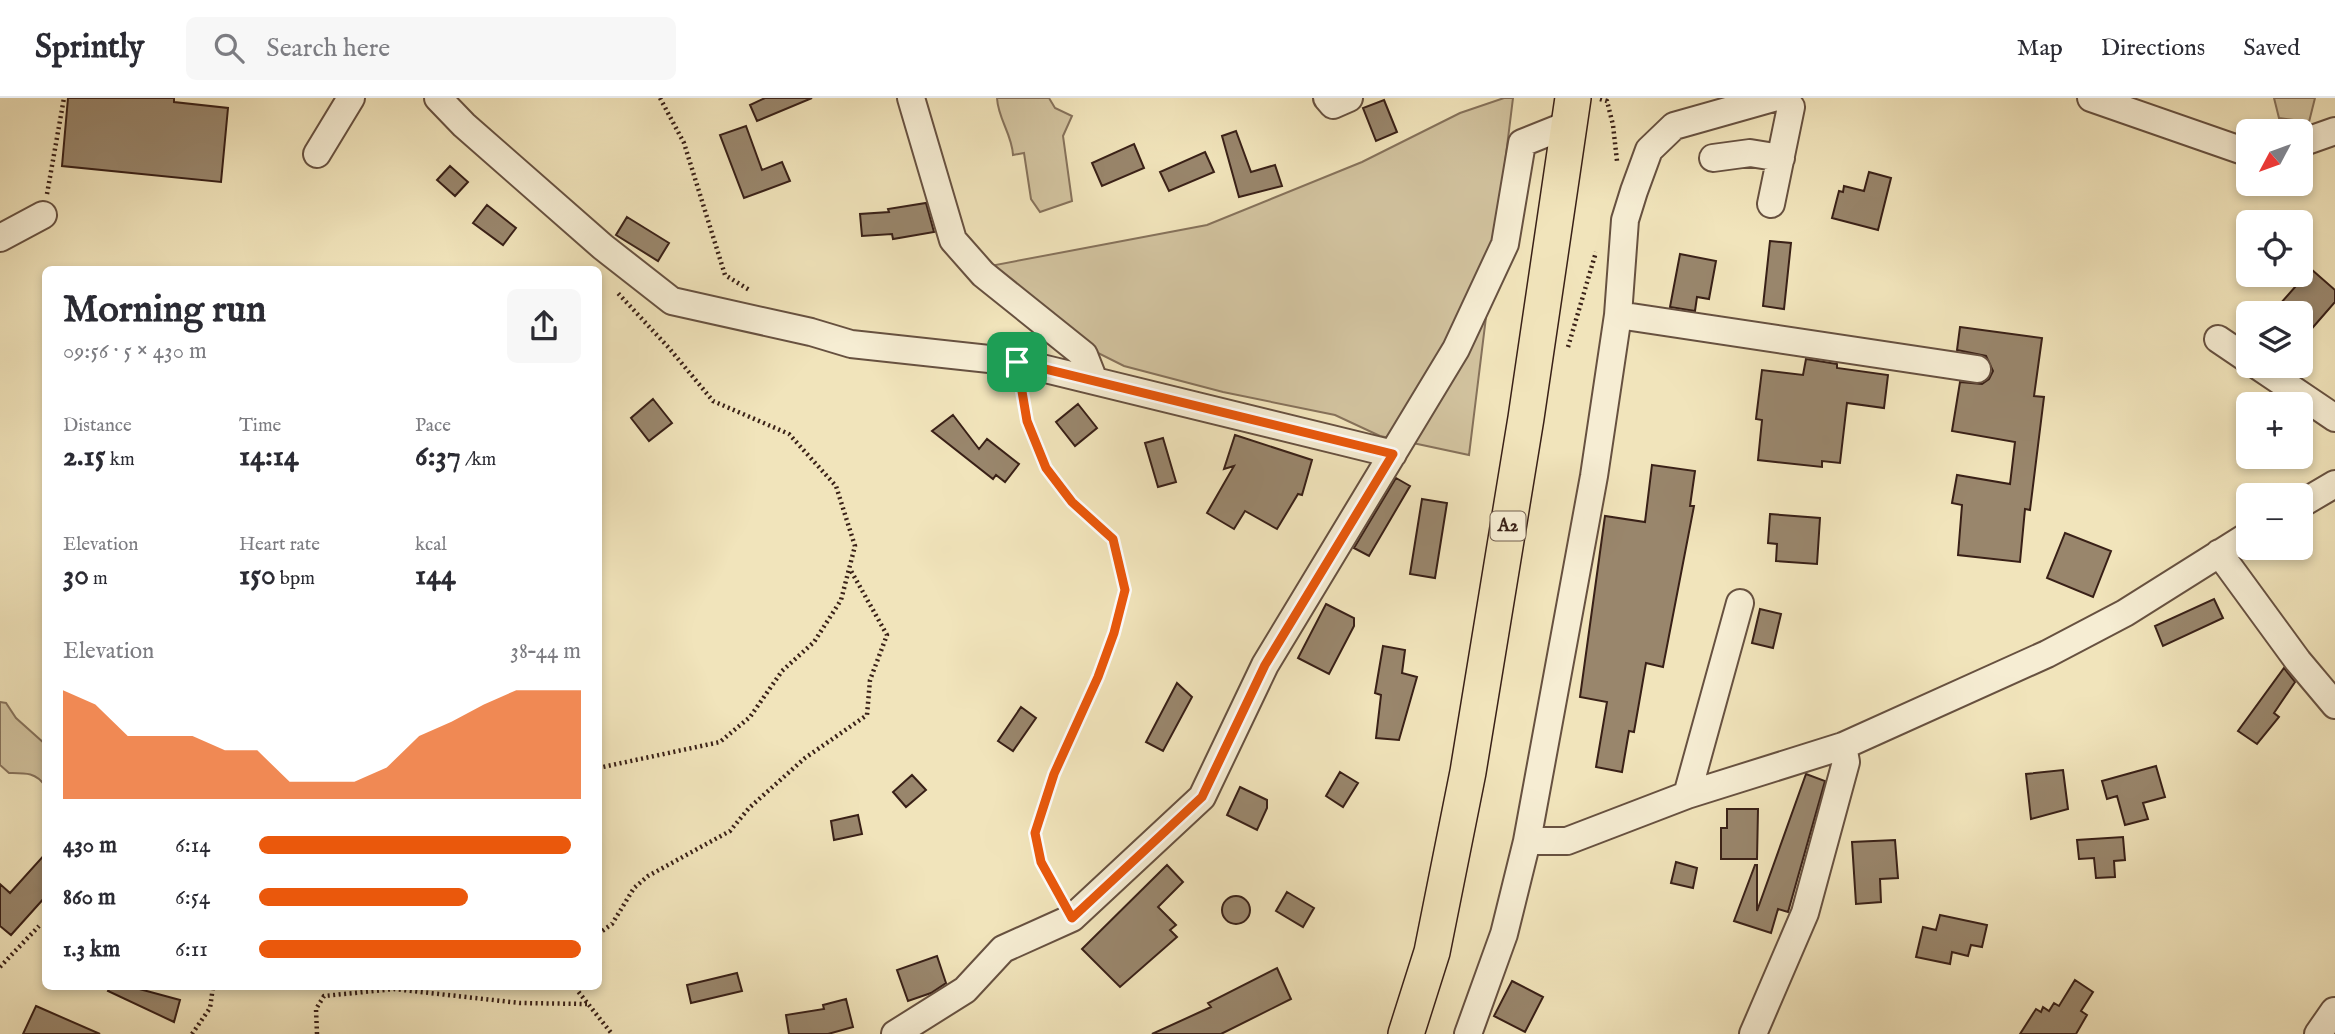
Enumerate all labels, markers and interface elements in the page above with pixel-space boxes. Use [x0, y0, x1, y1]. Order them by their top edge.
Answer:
search box [186, 17, 676, 80]
text: Sprintly [35, 27, 144, 69]
icon: search [210, 29, 248, 67]
text: Search here [266, 32, 390, 65]
text: Map [2017, 33, 2063, 64]
text: Directions [2101, 33, 2205, 64]
text: Saved [2243, 33, 2300, 64]
north arrow [2236, 119, 2314, 196]
map controls [2236, 119, 2313, 560]
button: locate [2236, 210, 2313, 287]
text: Morning run [63, 287, 266, 335]
button: share [507, 289, 581, 363]
button: layers [2236, 301, 2313, 378]
pin [987, 332, 1047, 392]
text: 09:56 · 5 × 430 m [63, 337, 207, 366]
icon: arrive [998, 343, 1036, 381]
button: + [2236, 392, 2313, 469]
text: Distance [63, 414, 132, 438]
text: Time [239, 414, 281, 438]
text: Pace [415, 414, 451, 438]
text: 2.15 [63, 438, 106, 476]
text: 14:14 [239, 438, 299, 476]
text: 6:37 [415, 438, 461, 476]
text: km [106, 448, 135, 472]
text: /km [461, 448, 496, 472]
button: − [2236, 483, 2313, 560]
road number: A2 [1490, 512, 1526, 540]
text: Elevation [63, 533, 138, 557]
text: Heart rate [239, 533, 320, 557]
text: kcal [415, 533, 447, 557]
text: 30 [63, 557, 89, 595]
text: 150 [239, 557, 276, 595]
text: 144 [415, 557, 456, 595]
text: m [89, 567, 108, 591]
text: bpm [276, 567, 315, 591]
text: Elevation [63, 637, 154, 666]
text: 38–44 m [510, 637, 581, 666]
text: 430 m [63, 831, 117, 860]
text: 6:14 [175, 831, 211, 860]
text: 860 m [63, 883, 116, 912]
text: 6:54 [175, 883, 210, 912]
text: 1.3 km [63, 935, 120, 964]
text: 6:11 [175, 935, 208, 964]

